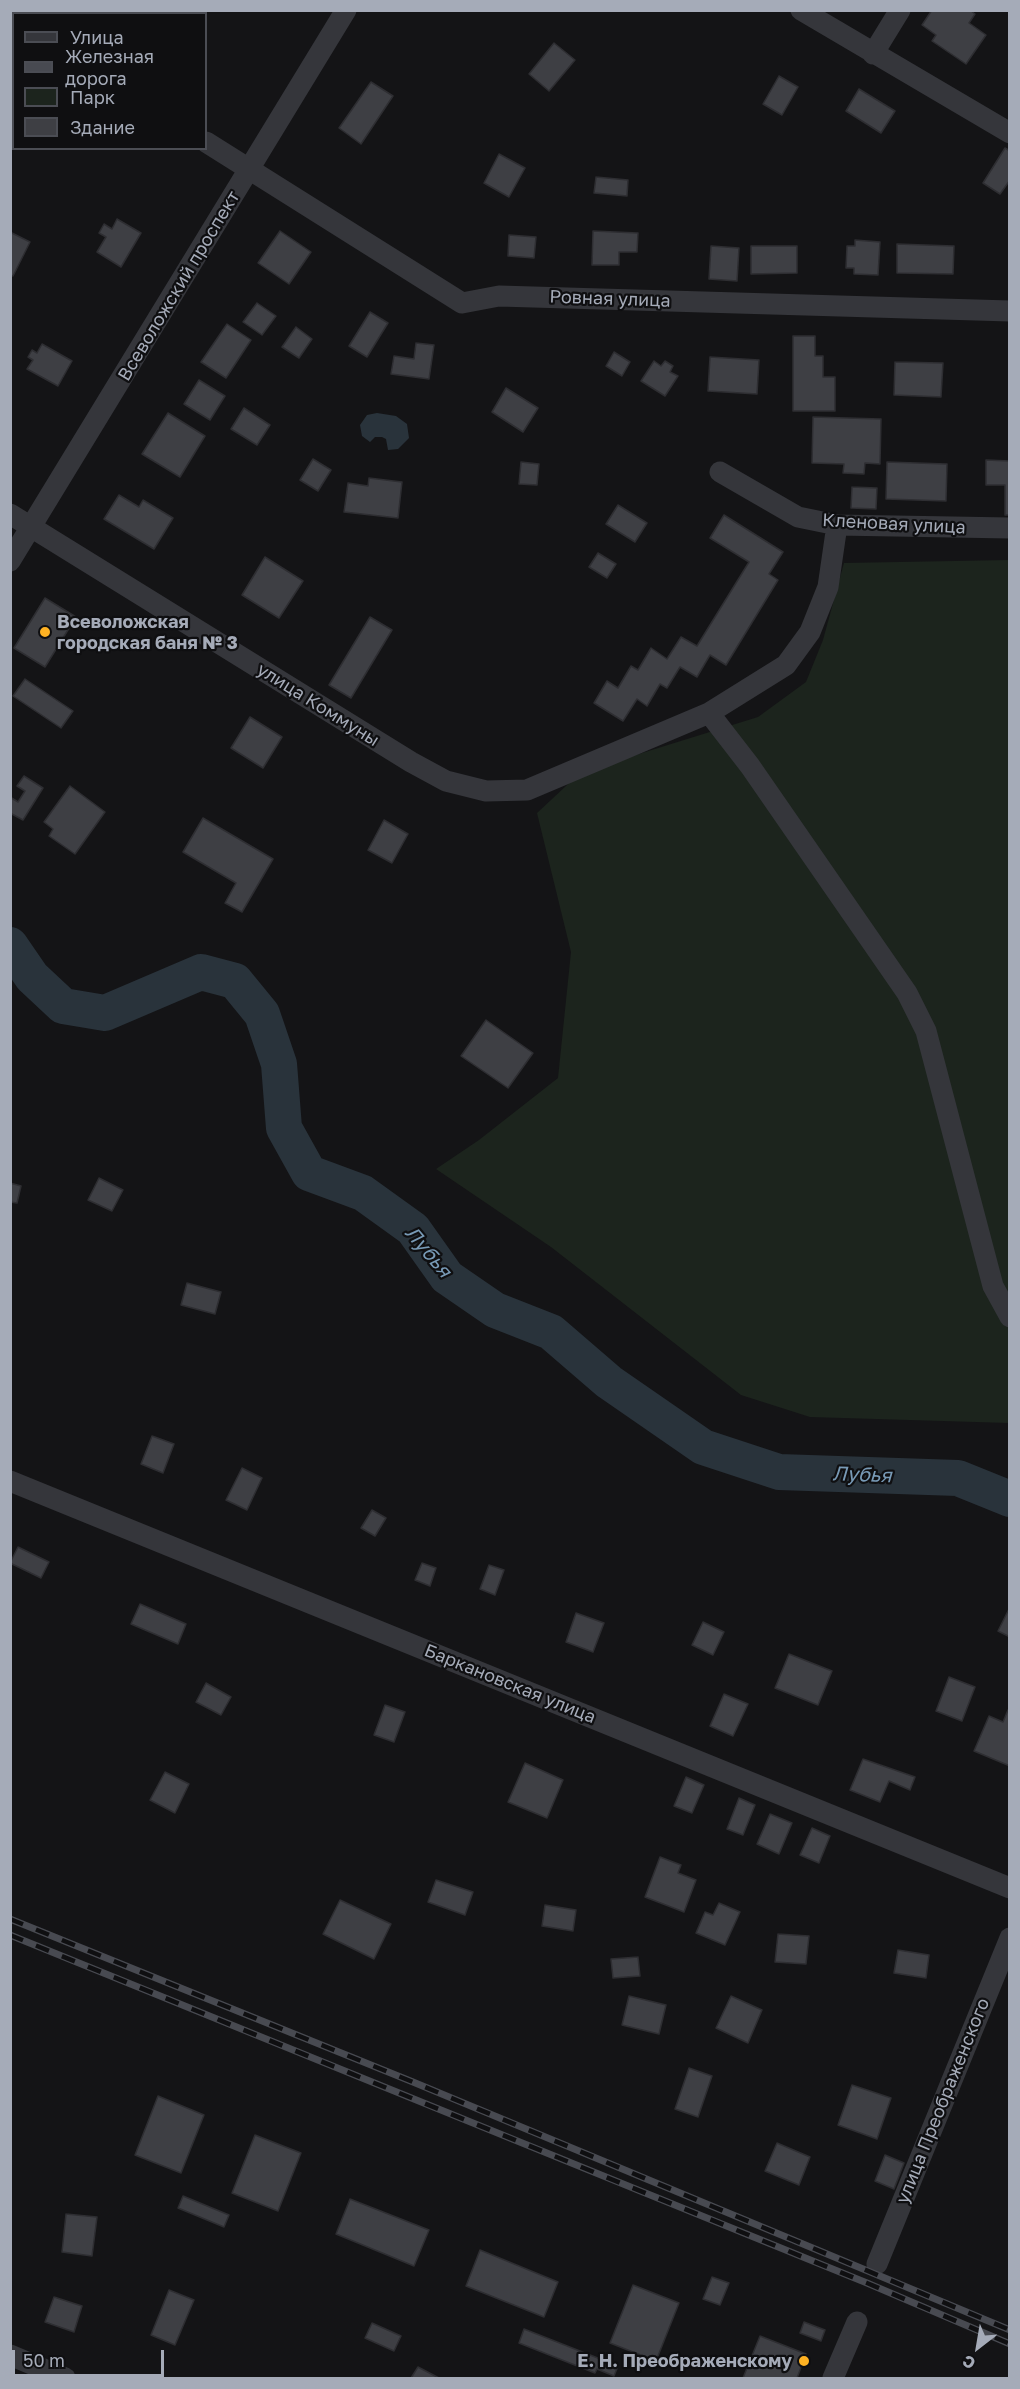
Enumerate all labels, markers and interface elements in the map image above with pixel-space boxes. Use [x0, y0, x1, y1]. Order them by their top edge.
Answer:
legend [12, 12, 207, 150]
text: Улица [70, 26, 124, 48]
text: Железная дорога [65, 45, 154, 89]
text: Парк [70, 86, 115, 108]
text: Здание [70, 116, 135, 138]
street label: Всеволожский проспект [114, 187, 244, 385]
street label: Ровная улица [549, 286, 671, 312]
street label: Кленовая улица [822, 509, 966, 539]
place label: Всеволожская городская баня № 3 [57, 611, 238, 654]
marker: Всеволожская городская баня № 3 [38, 625, 52, 639]
street label: улица Коммуны [253, 659, 383, 751]
water label: Лубья [400, 1222, 456, 1282]
water label: Лубья [832, 1462, 892, 1488]
street label: Баркановская улица [421, 1640, 599, 1728]
street label: улица Преображенского [892, 1995, 994, 2207]
north arrow [948, 2317, 1008, 2377]
scale bar [15, 2338, 166, 2376]
text: 50 m [23, 2349, 65, 2371]
place label: Е. Н. Преображенскому [577, 2350, 792, 2372]
text: С [959, 2351, 979, 2374]
marker: Е. Н. Преображенскому [797, 2354, 811, 2368]

